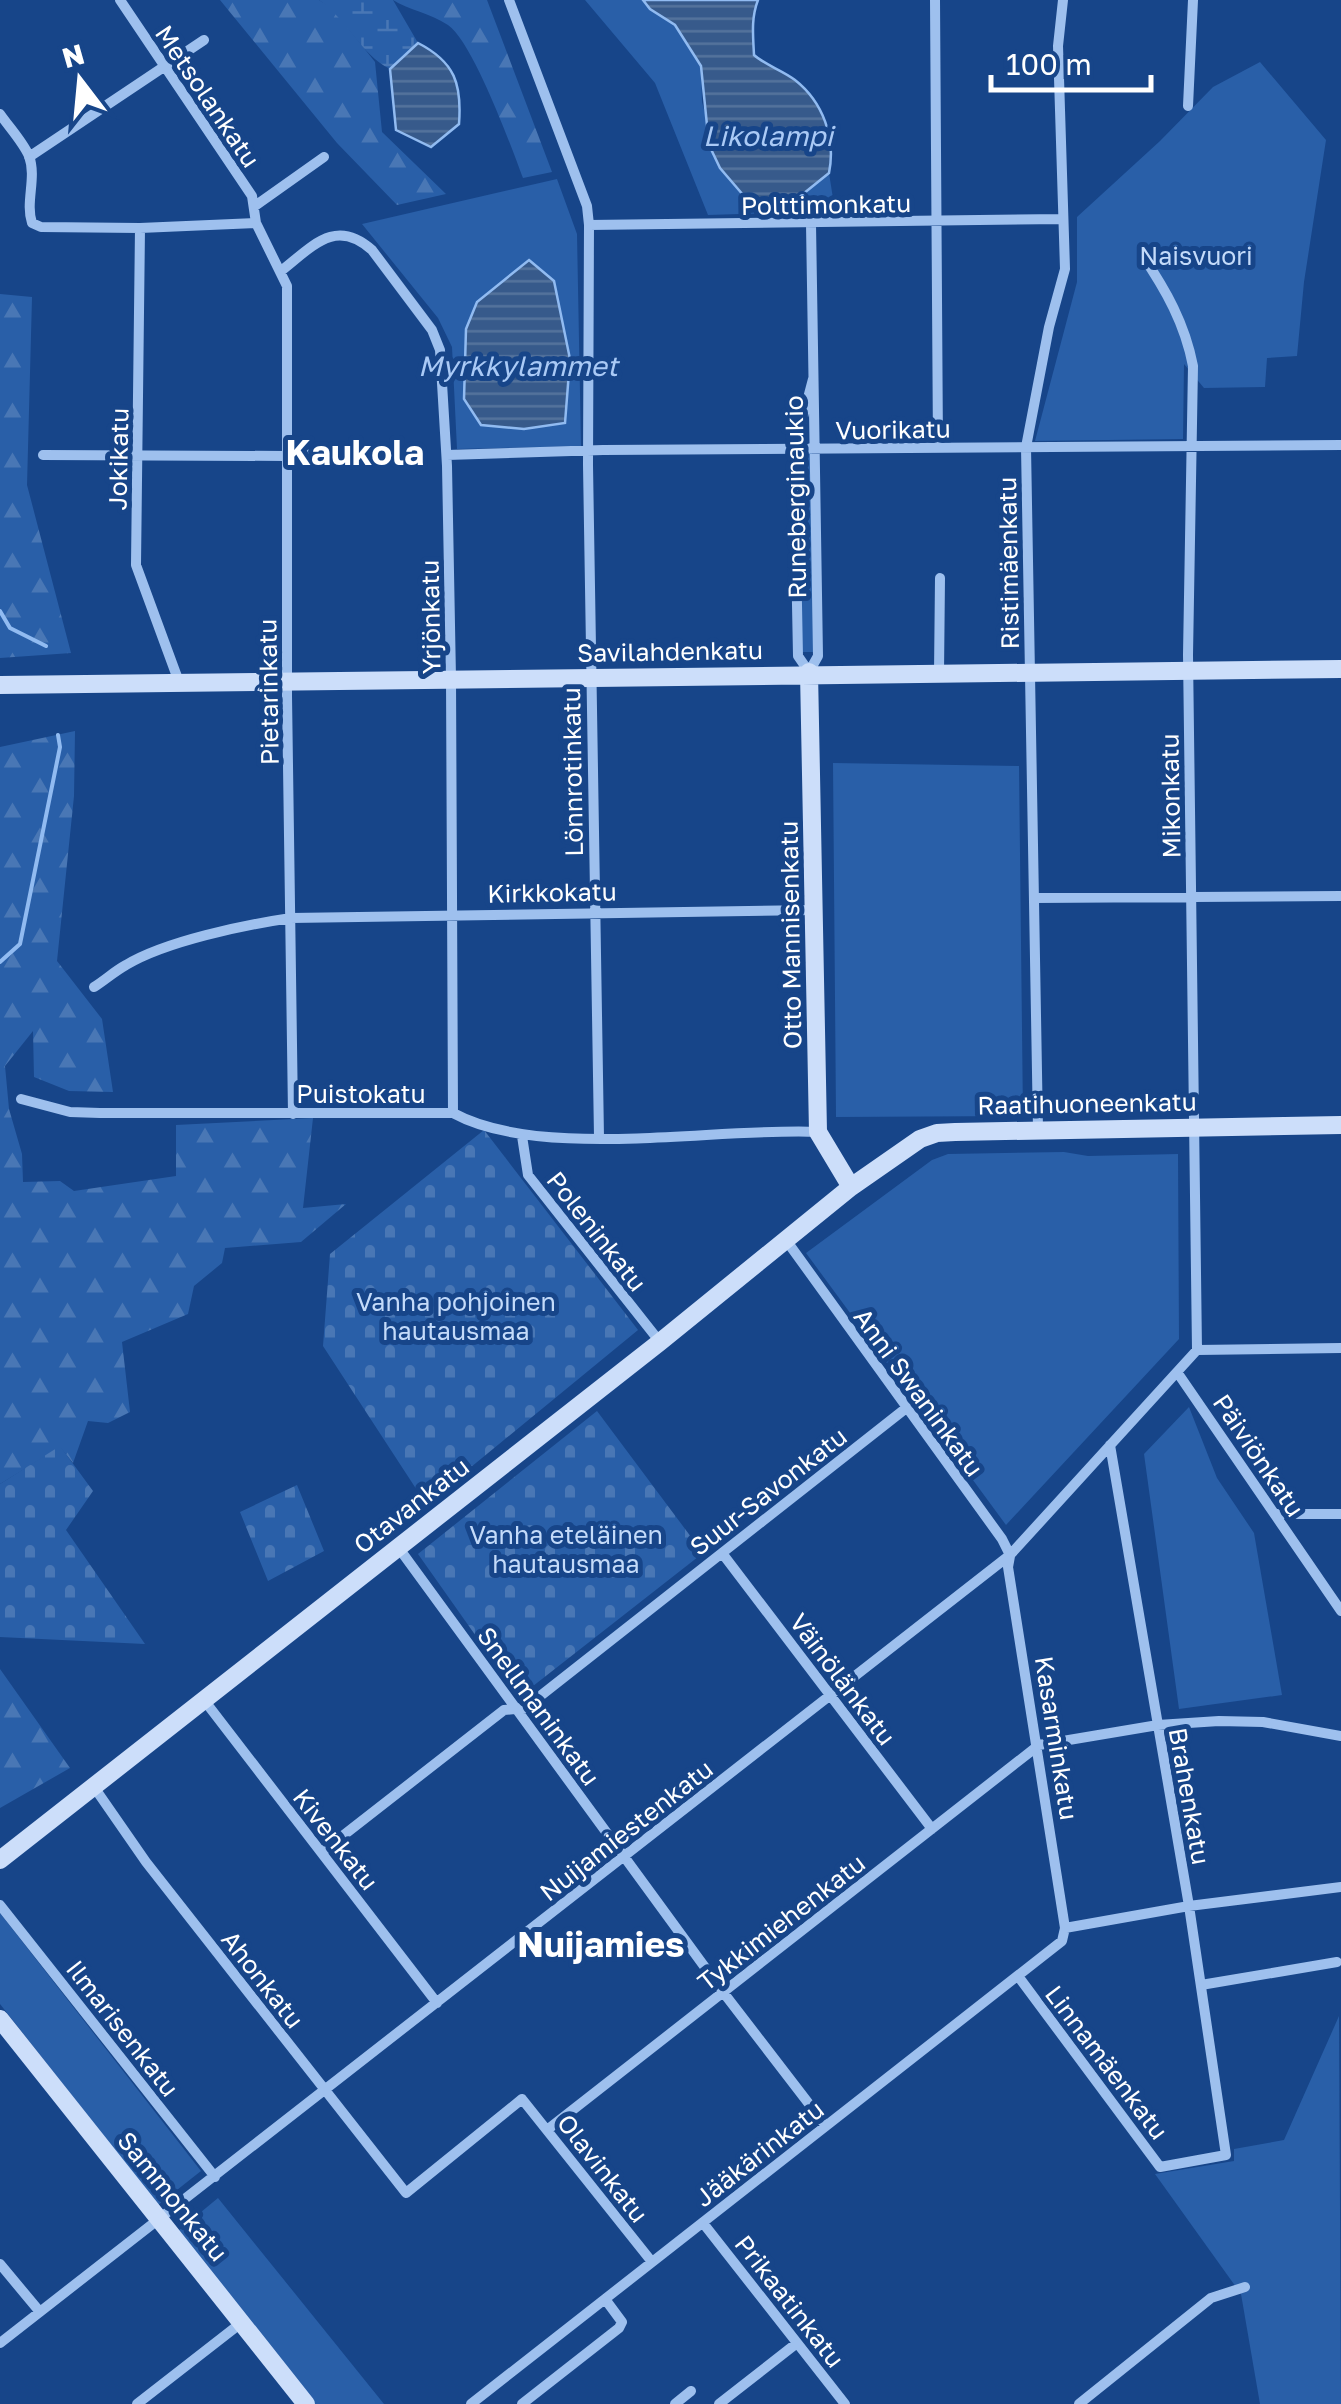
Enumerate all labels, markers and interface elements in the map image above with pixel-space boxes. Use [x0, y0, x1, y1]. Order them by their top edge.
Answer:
street label: Metsolankatu [149, 19, 267, 173]
north arrow [30, 30, 130, 130]
scale bar [991, 30, 1151, 92]
text: N [58, 37, 88, 74]
text: 100 m [1006, 46, 1092, 82]
water label: Likolampi [703, 119, 836, 152]
street label: Polttimonkatu [741, 187, 911, 221]
park label: Naisvuori [1139, 240, 1253, 271]
water label: Myrkkylammet [418, 349, 621, 382]
street label: Runeberginaukio [778, 395, 812, 599]
street label: Jokikatu [102, 407, 134, 511]
street label: Vuorikatu [835, 412, 951, 446]
district label: Kaukola [286, 431, 424, 473]
street label: Ristimäenkatu [991, 476, 1025, 650]
street label: Yrjönkatu [414, 560, 446, 674]
street label: Pietarinkatu [251, 619, 285, 765]
street label: Savilahdenkatu [577, 634, 763, 668]
street label: Lönnrotinkatu [555, 687, 589, 857]
street label: Mikonkatu [1153, 733, 1187, 859]
street label: Otto Mannisenkatu [773, 820, 807, 1050]
street label: Kirkkokatu [487, 875, 617, 909]
street label: Puistokatu [296, 1078, 426, 1109]
street label: Raatihuoneenkatu [977, 1086, 1197, 1120]
street label: Poleninkatu [541, 1165, 653, 1297]
park label: Vanha pohjoinen hautausmaa [356, 1286, 556, 1346]
street label: Anni Swaninkatu [848, 1302, 990, 1482]
street label: Päiviönkatu [1207, 1388, 1311, 1522]
street label: Suur-Savonkatu [683, 1420, 853, 1562]
street label: Otavankatu [347, 1450, 475, 1560]
park label: Vanha eteläinen hautausmaa [469, 1519, 663, 1579]
street label: Väinölänkatu [783, 1607, 903, 1751]
street label: Snellmaninkatu [471, 1621, 607, 1791]
street label: Kasarminkatu [1029, 1654, 1085, 1822]
street label: Brahenkatu [1163, 1725, 1217, 1867]
street label: Nuijamiestenkatu [533, 1753, 719, 1907]
street label: Kivenkatu [287, 1782, 385, 1896]
street label: Tykkimiehenkatu [691, 1847, 871, 1997]
district label: Nuijamies [517, 1923, 685, 1965]
street label: Ahonkatu [215, 1924, 311, 2034]
street label: Ilmarisenkatu [60, 1954, 186, 2102]
street label: Linnamäenkatu [1039, 1979, 1175, 2145]
street label: Jääkärinkatu [688, 2093, 830, 2213]
street label: Olavinkatu [551, 2108, 655, 2228]
street label: Sammonkatu [111, 2125, 235, 2267]
street label: Prikaatinkatu [729, 2229, 851, 2373]

